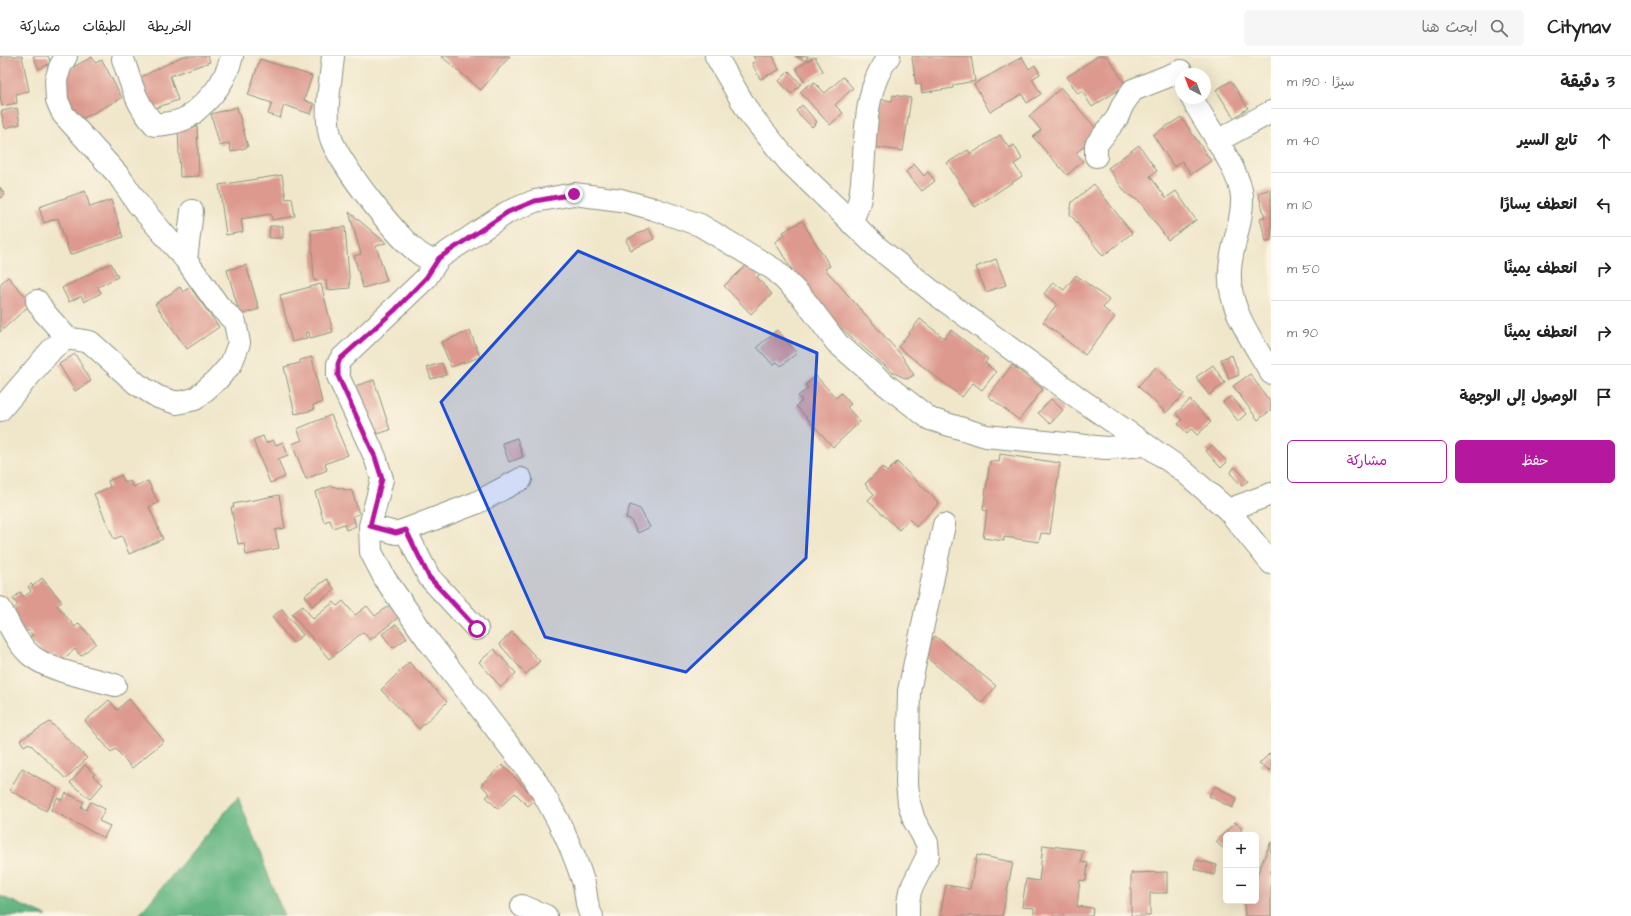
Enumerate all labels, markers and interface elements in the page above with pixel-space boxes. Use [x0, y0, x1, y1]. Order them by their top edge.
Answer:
search box [1244, 10, 1524, 46]
text: Citynav [1548, 14, 1611, 41]
text: مشاركة [20, 17, 60, 37]
text: الطبقات [82, 17, 126, 37]
text: الخريطة [148, 17, 191, 37]
text: ابحث هنا [1421, 17, 1478, 38]
icon: search [1488, 17, 1510, 39]
north arrow [1175, 68, 1211, 104]
text: 3 دقيقة [1560, 70, 1615, 94]
text: سيرًا · 190 m [1287, 73, 1354, 91]
text: تابع السير [1518, 130, 1577, 151]
icon: ahead [1593, 130, 1615, 152]
text: 40 m [1287, 132, 1319, 150]
route end [565, 185, 583, 203]
text: انعطف يسارًا [1500, 194, 1577, 215]
icon: left [1593, 194, 1615, 216]
text: 10 m [1287, 196, 1312, 214]
text: انعطف يمينًا [1504, 258, 1577, 279]
icon: right [1593, 258, 1615, 280]
text: 50 m [1287, 260, 1320, 278]
text: انعطف يمينًا [1504, 322, 1577, 343]
icon: right [1593, 322, 1615, 344]
text: 90 m [1287, 324, 1318, 342]
text: الوصول إلى الوجهة [1460, 386, 1577, 407]
icon: arrive [1593, 386, 1615, 408]
button: مشاركة [1287, 440, 1447, 483]
button: حفظ [1455, 440, 1615, 483]
route start [468, 620, 486, 638]
map controls [1223, 832, 1259, 904]
button: + [1223, 832, 1259, 868]
button: − [1223, 868, 1259, 904]

